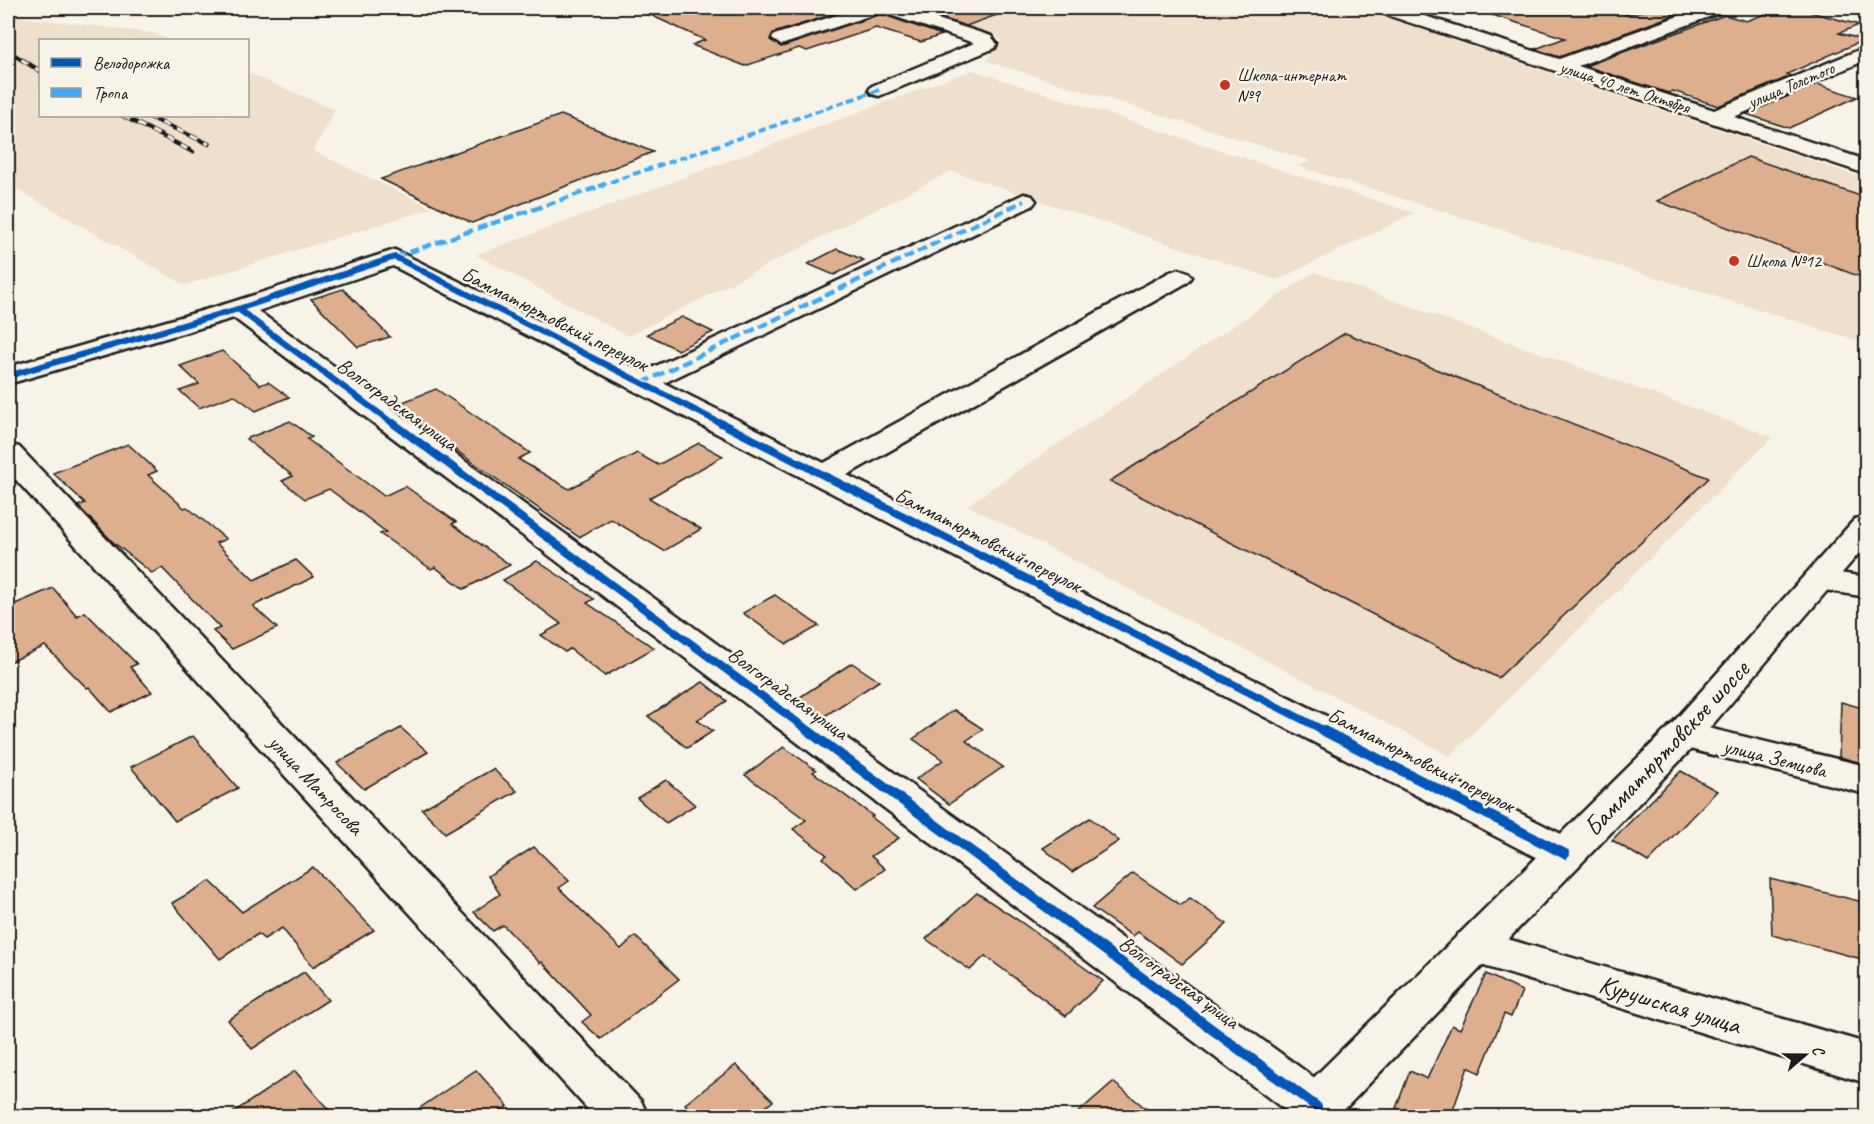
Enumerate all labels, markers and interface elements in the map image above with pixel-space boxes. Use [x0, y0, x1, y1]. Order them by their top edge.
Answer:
legend [39, 39, 249, 117]
text: Велодорожка [93, 52, 171, 74]
street label: улица 40 лет Октября [1556, 55, 1694, 119]
street label: улица Толстого [1744, 56, 1839, 113]
place label: Школа-интернат №9 [1237, 64, 1347, 107]
marker: Школа-интернат №9 [1218, 78, 1232, 92]
text: Тропа [93, 82, 129, 104]
place label: Школа №12 [1746, 250, 1823, 272]
marker: Школа №12 [1727, 254, 1741, 268]
street label: Бамматюртовский переулок [457, 261, 655, 378]
street label: Волгоградская улица [332, 352, 463, 457]
street label: Бамматюртовский переулок [890, 482, 1088, 599]
street label: Волгоградская улица [723, 641, 854, 746]
street label: Бамматюртовское шоссе [1576, 652, 1757, 843]
street label: Бамматюртовский переулок [1323, 702, 1521, 819]
street label: улица Матросова [262, 728, 370, 842]
street label: улица Земцова [1719, 732, 1832, 784]
street label: Волгоградская улица [1114, 930, 1245, 1035]
street label: Курушская улица [1595, 967, 1746, 1042]
north arrow [1775, 1025, 1835, 1085]
text: С [1807, 1043, 1830, 1059]

